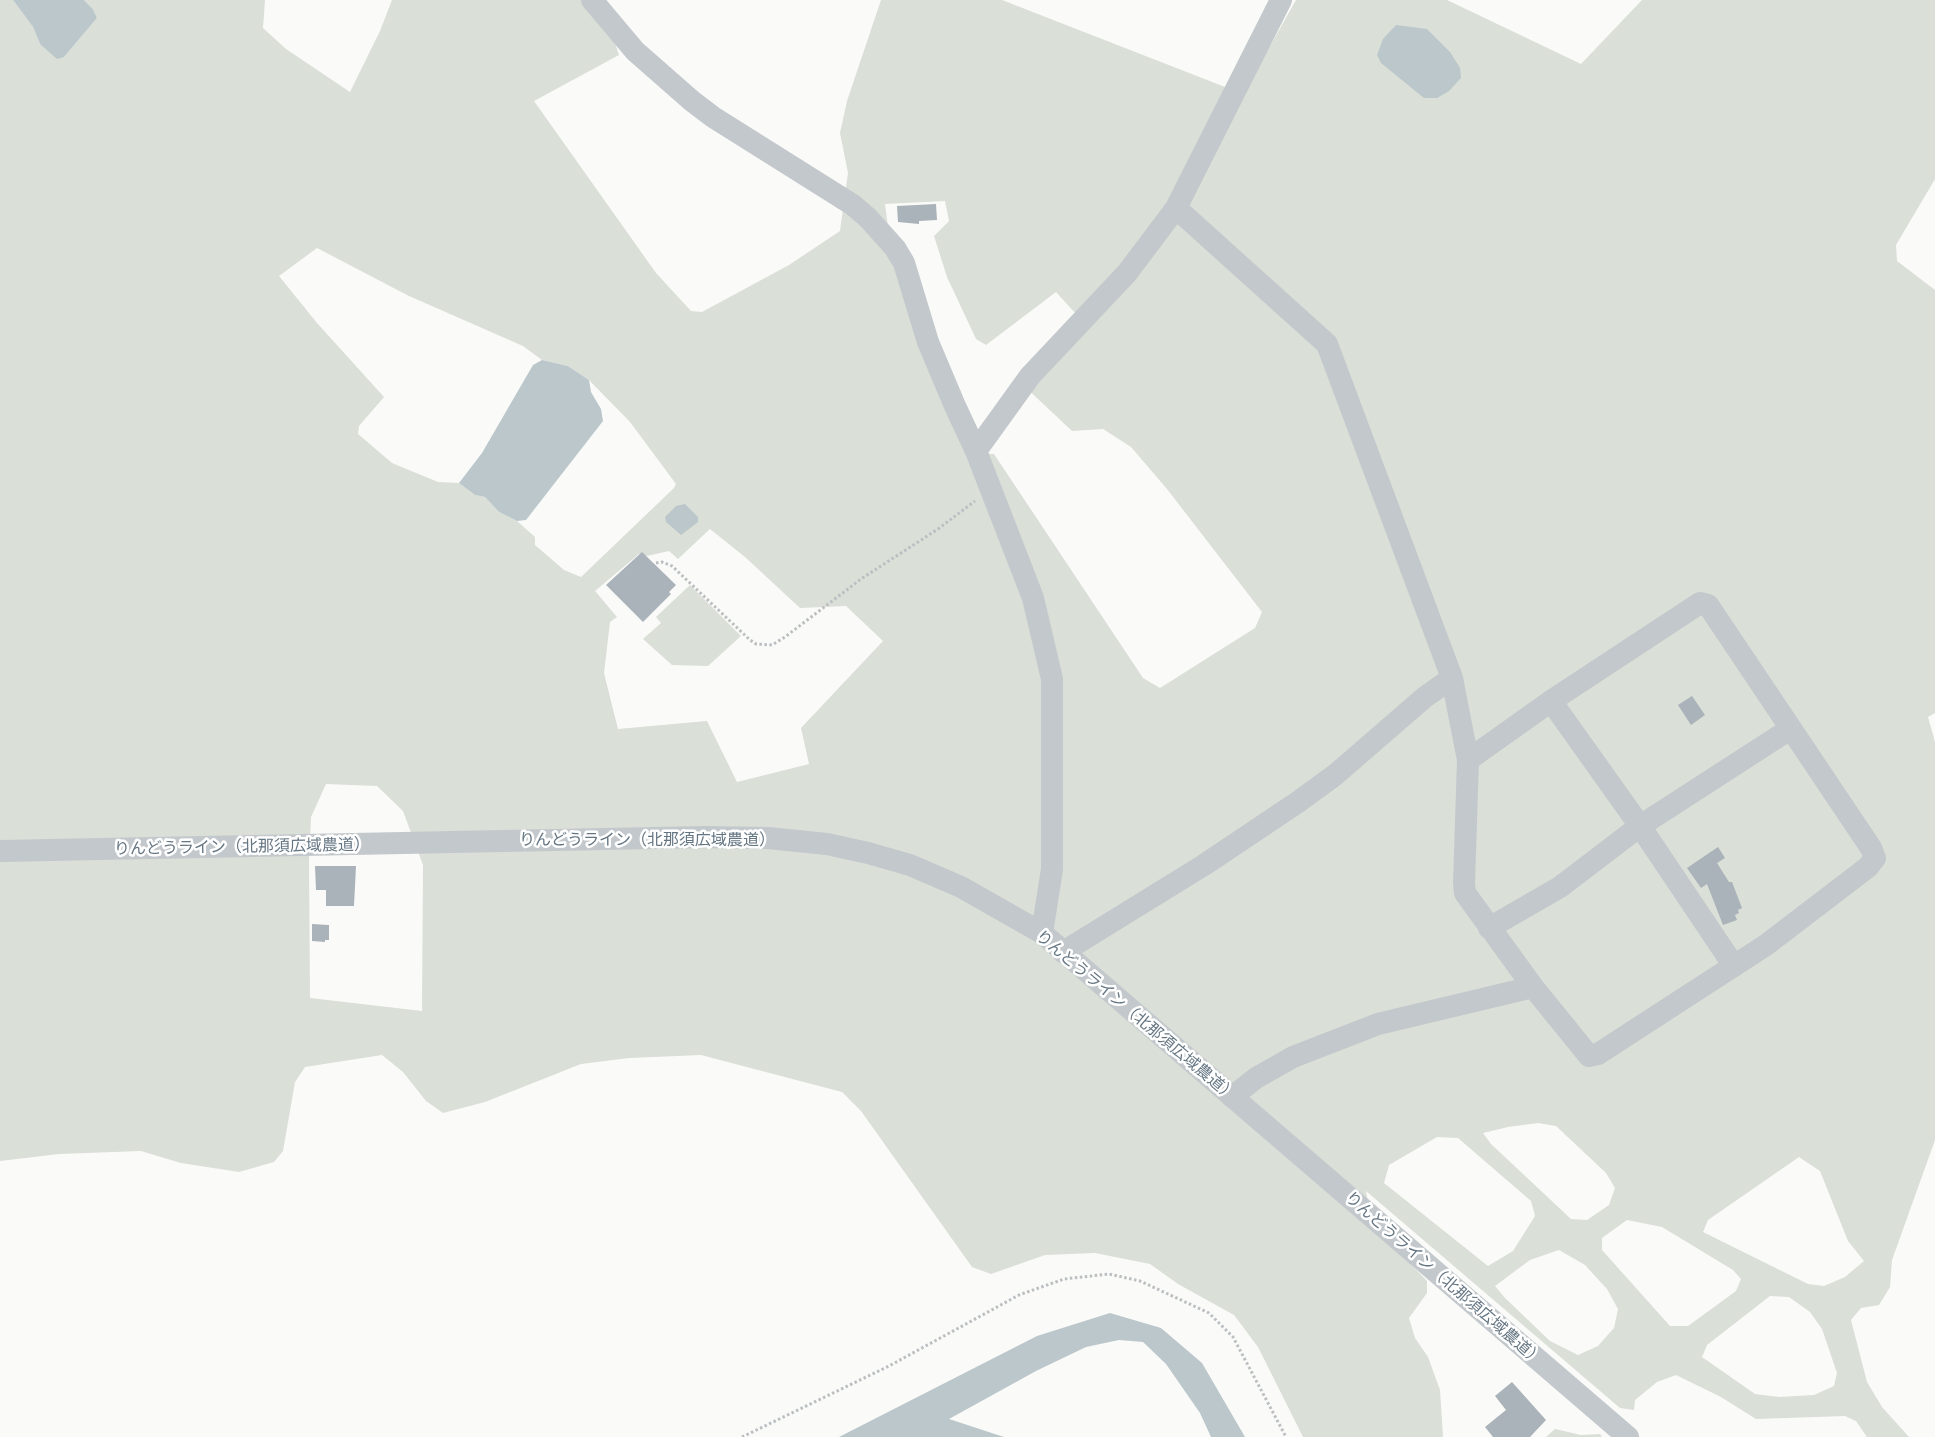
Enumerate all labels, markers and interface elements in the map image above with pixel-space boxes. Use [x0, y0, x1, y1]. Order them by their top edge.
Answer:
street label: りんどうライン（北那須広域農道） [519, 830, 775, 850]
street label: りんどうライン（北那須広域農道） [114, 835, 370, 859]
street label: りんどうライン（北那須広域農道） [1032, 926, 1240, 1106]
street label: りんどうライン（北那須広域農道） [1341, 1188, 1547, 1370]

